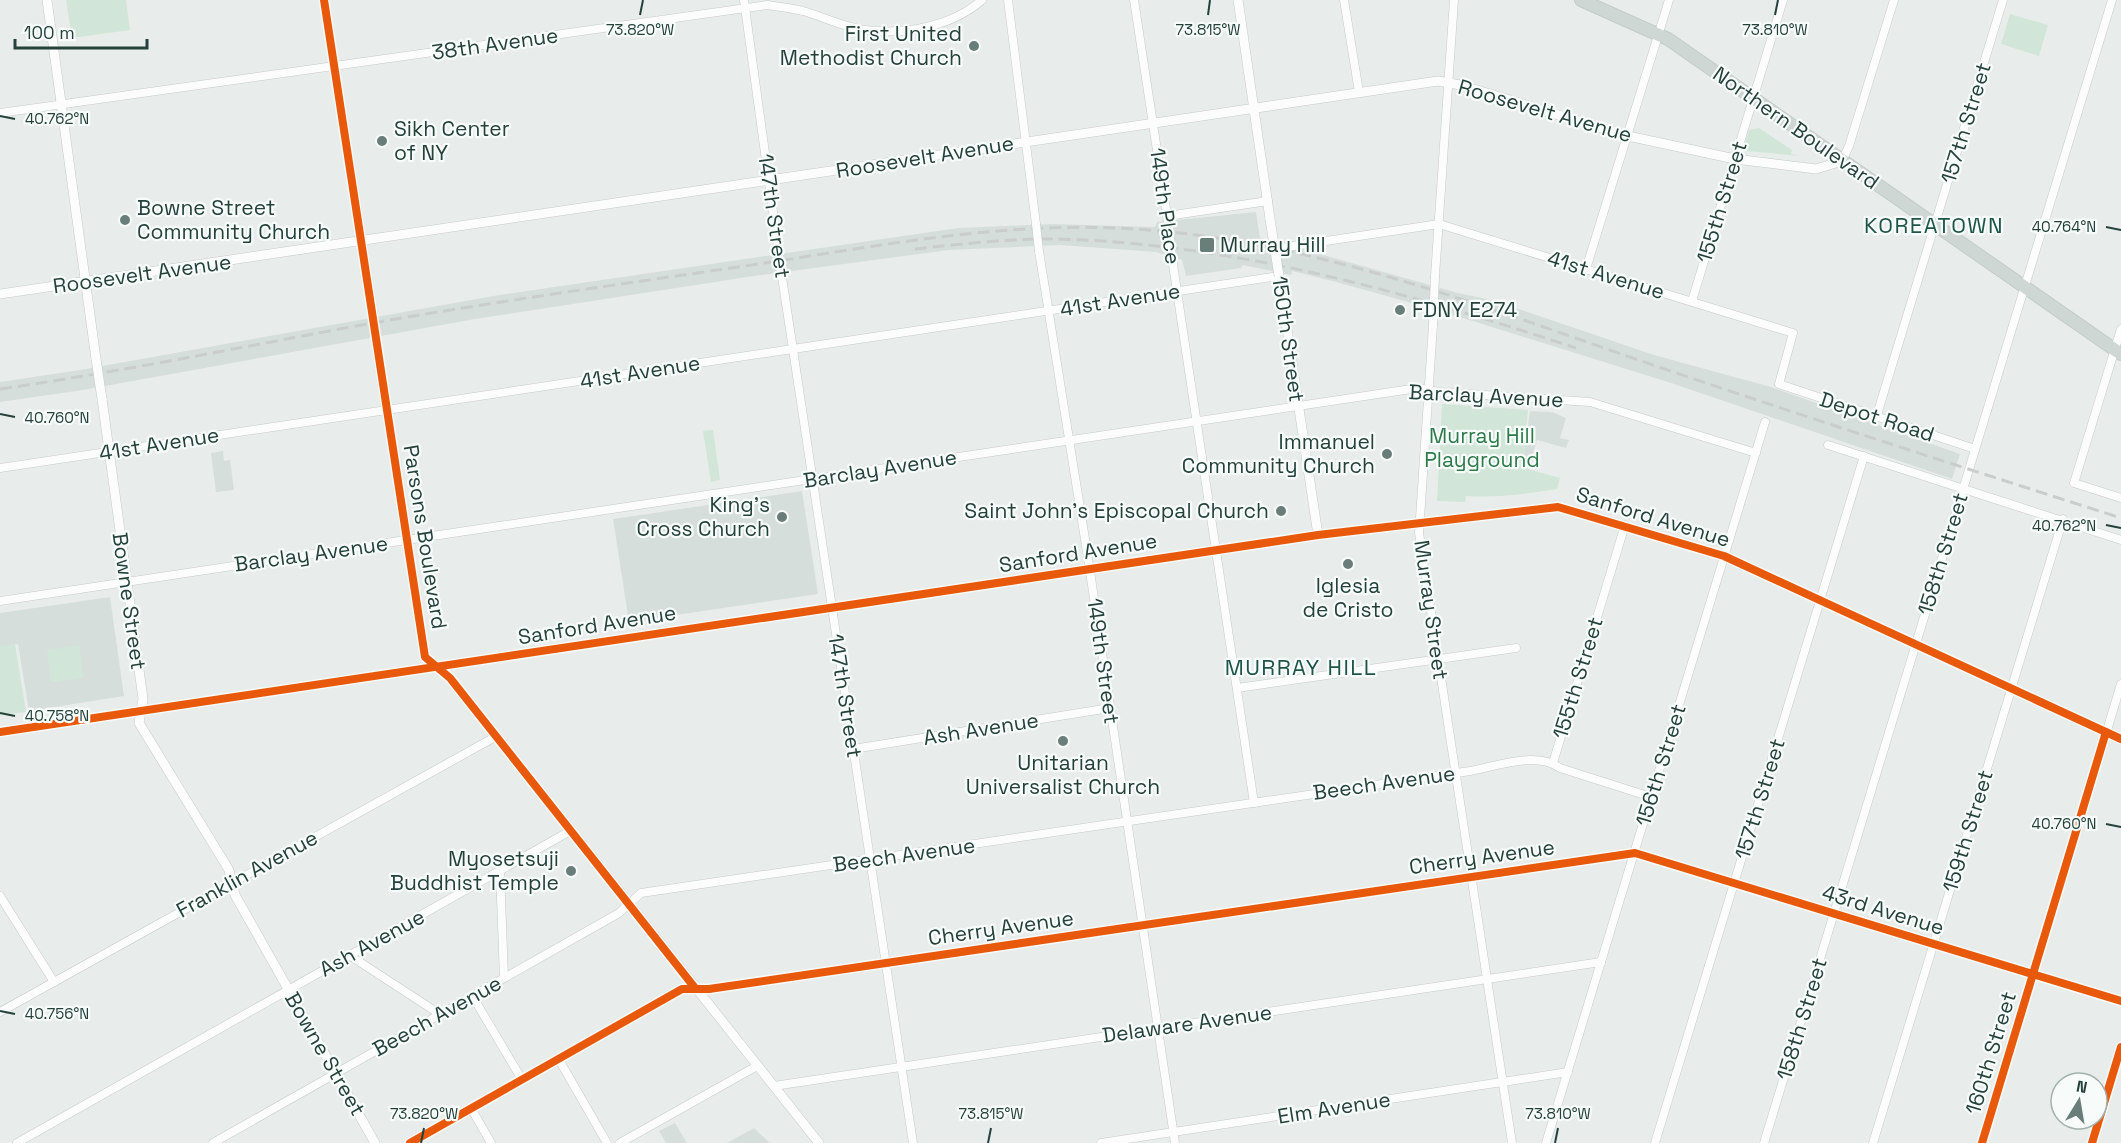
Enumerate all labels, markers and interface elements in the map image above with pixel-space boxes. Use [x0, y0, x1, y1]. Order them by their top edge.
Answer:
scale bar [15, 12, 147, 50]
text: 73.820°W [606, 20, 674, 39]
place label: First United Methodist Church [780, 20, 962, 71]
text: 73.815°W [1176, 20, 1240, 39]
text: 73.810°W [1742, 20, 1808, 39]
text: 100 m [24, 21, 75, 44]
street label: 38th Avenue [430, 21, 560, 66]
marker: First United Methodist Church [967, 39, 981, 53]
street label: 157th Street [1934, 59, 1997, 187]
street label: Northern Boulevard [1708, 60, 1885, 195]
street label: Roosevelt Avenue [1455, 73, 1635, 148]
text: 40.762°N [25, 109, 89, 128]
place label: Sikh Center of NY [394, 115, 510, 166]
street label: Roosevelt Avenue [834, 129, 1016, 184]
marker: Sikh Center of NY [375, 134, 389, 148]
street label: 155th Street [1690, 138, 1753, 266]
street label: 149th Place [1144, 146, 1187, 266]
street label: 147th Street [752, 152, 797, 280]
place label: Bowne Street Community Church [137, 194, 330, 245]
district label: KOREATOWN [1864, 211, 2004, 239]
marker: Bowne Street Community Church [118, 213, 132, 227]
text: 40.764°N [2032, 217, 2096, 236]
place label: Murray Hill [1220, 231, 1326, 258]
marker: Murray Hill [1198, 236, 1216, 254]
street label: 41st Avenue [1544, 244, 1668, 305]
street label: Roosevelt Avenue [51, 248, 233, 299]
street label: 150th Street [1266, 274, 1311, 404]
street label: 41st Avenue [1058, 277, 1182, 322]
place label: FDNY E274 [1412, 296, 1517, 323]
marker: FDNY E274 [1393, 303, 1407, 317]
street label: 41st Avenue [578, 349, 702, 394]
street label: Barclay Avenue [1408, 378, 1564, 413]
street label: Depot Road [1816, 385, 1938, 448]
text: 40.760°N [25, 408, 89, 427]
street label: 41st Avenue [97, 421, 221, 466]
park label: Murray Hill Playground [1424, 422, 1540, 473]
place label: Immanuel Community Church [1182, 428, 1375, 479]
street label: Parsons Boulevard [398, 443, 453, 631]
street label: Barclay Avenue [801, 443, 959, 494]
marker: Immanuel Community Church [1380, 447, 1394, 461]
street label: Sanford Avenue [1573, 480, 1733, 553]
street label: 158th Street [1911, 489, 1974, 618]
place label: King's Cross Church [636, 491, 770, 542]
place label: Saint John's Episcopal Church [964, 497, 1269, 524]
marker: Saint John's Episcopal Church [1274, 504, 1288, 518]
marker: King's Cross Church [775, 510, 789, 524]
text: 40.762°N [2032, 516, 2096, 535]
street label: Sanford Avenue [997, 527, 1159, 578]
street label: Barclay Avenue [232, 529, 390, 578]
street label: Bowne Street [106, 531, 152, 671]
street label: Murray Street [1408, 538, 1455, 681]
marker: Iglesia de Cristo [1341, 557, 1355, 571]
place label: Iglesia de Cristo [1303, 572, 1393, 623]
street label: 149th Street [1081, 596, 1126, 726]
street label: Sanford Avenue [516, 599, 678, 650]
street label: 155th Street [1546, 614, 1609, 742]
street label: 147th Street [822, 632, 869, 760]
district label: MURRAY HILL [1225, 653, 1377, 681]
street label: 156th Street [1629, 701, 1692, 829]
text: 40.758°N [25, 706, 89, 725]
street label: Ash Avenue [921, 706, 1041, 751]
marker: Unitarian Universalist Church [1056, 734, 1070, 748]
street label: 157th Street [1728, 735, 1791, 863]
place label: Unitarian Universalist Church [966, 749, 1160, 800]
street label: Beech Avenue [1311, 759, 1457, 806]
street label: 159th Street [1936, 767, 1999, 895]
text: 40.760°N [2032, 814, 2096, 833]
street label: Franklin Avenue [171, 824, 322, 924]
street label: Beech Avenue [831, 831, 977, 878]
street label: Cherry Avenue [1407, 833, 1556, 880]
place label: Myosetsuji Buddhist Temple [390, 845, 559, 896]
marker: Myosetsuji Buddhist Temple [564, 864, 578, 878]
street label: 43rd Avenue [1819, 878, 1947, 941]
street label: Ash Avenue [314, 903, 429, 983]
street label: Cherry Avenue [926, 904, 1075, 951]
street label: 158th Street [1770, 954, 1833, 1083]
street label: Beech Avenue [367, 969, 506, 1062]
street label: Bowne Street [279, 987, 372, 1120]
street label: 160th Street [1959, 988, 2022, 1118]
street label: Delaware Avenue [1100, 998, 1274, 1049]
text: 40.756°N [25, 1004, 89, 1023]
north arrow [2049, 1071, 2109, 1131]
text: N [2074, 1075, 2089, 1098]
street label: Elm Avenue [1275, 1085, 1392, 1130]
text: 73.820°W [390, 1104, 458, 1123]
text: 73.815°W [959, 1104, 1023, 1123]
text: 73.810°W [1525, 1104, 1591, 1123]

